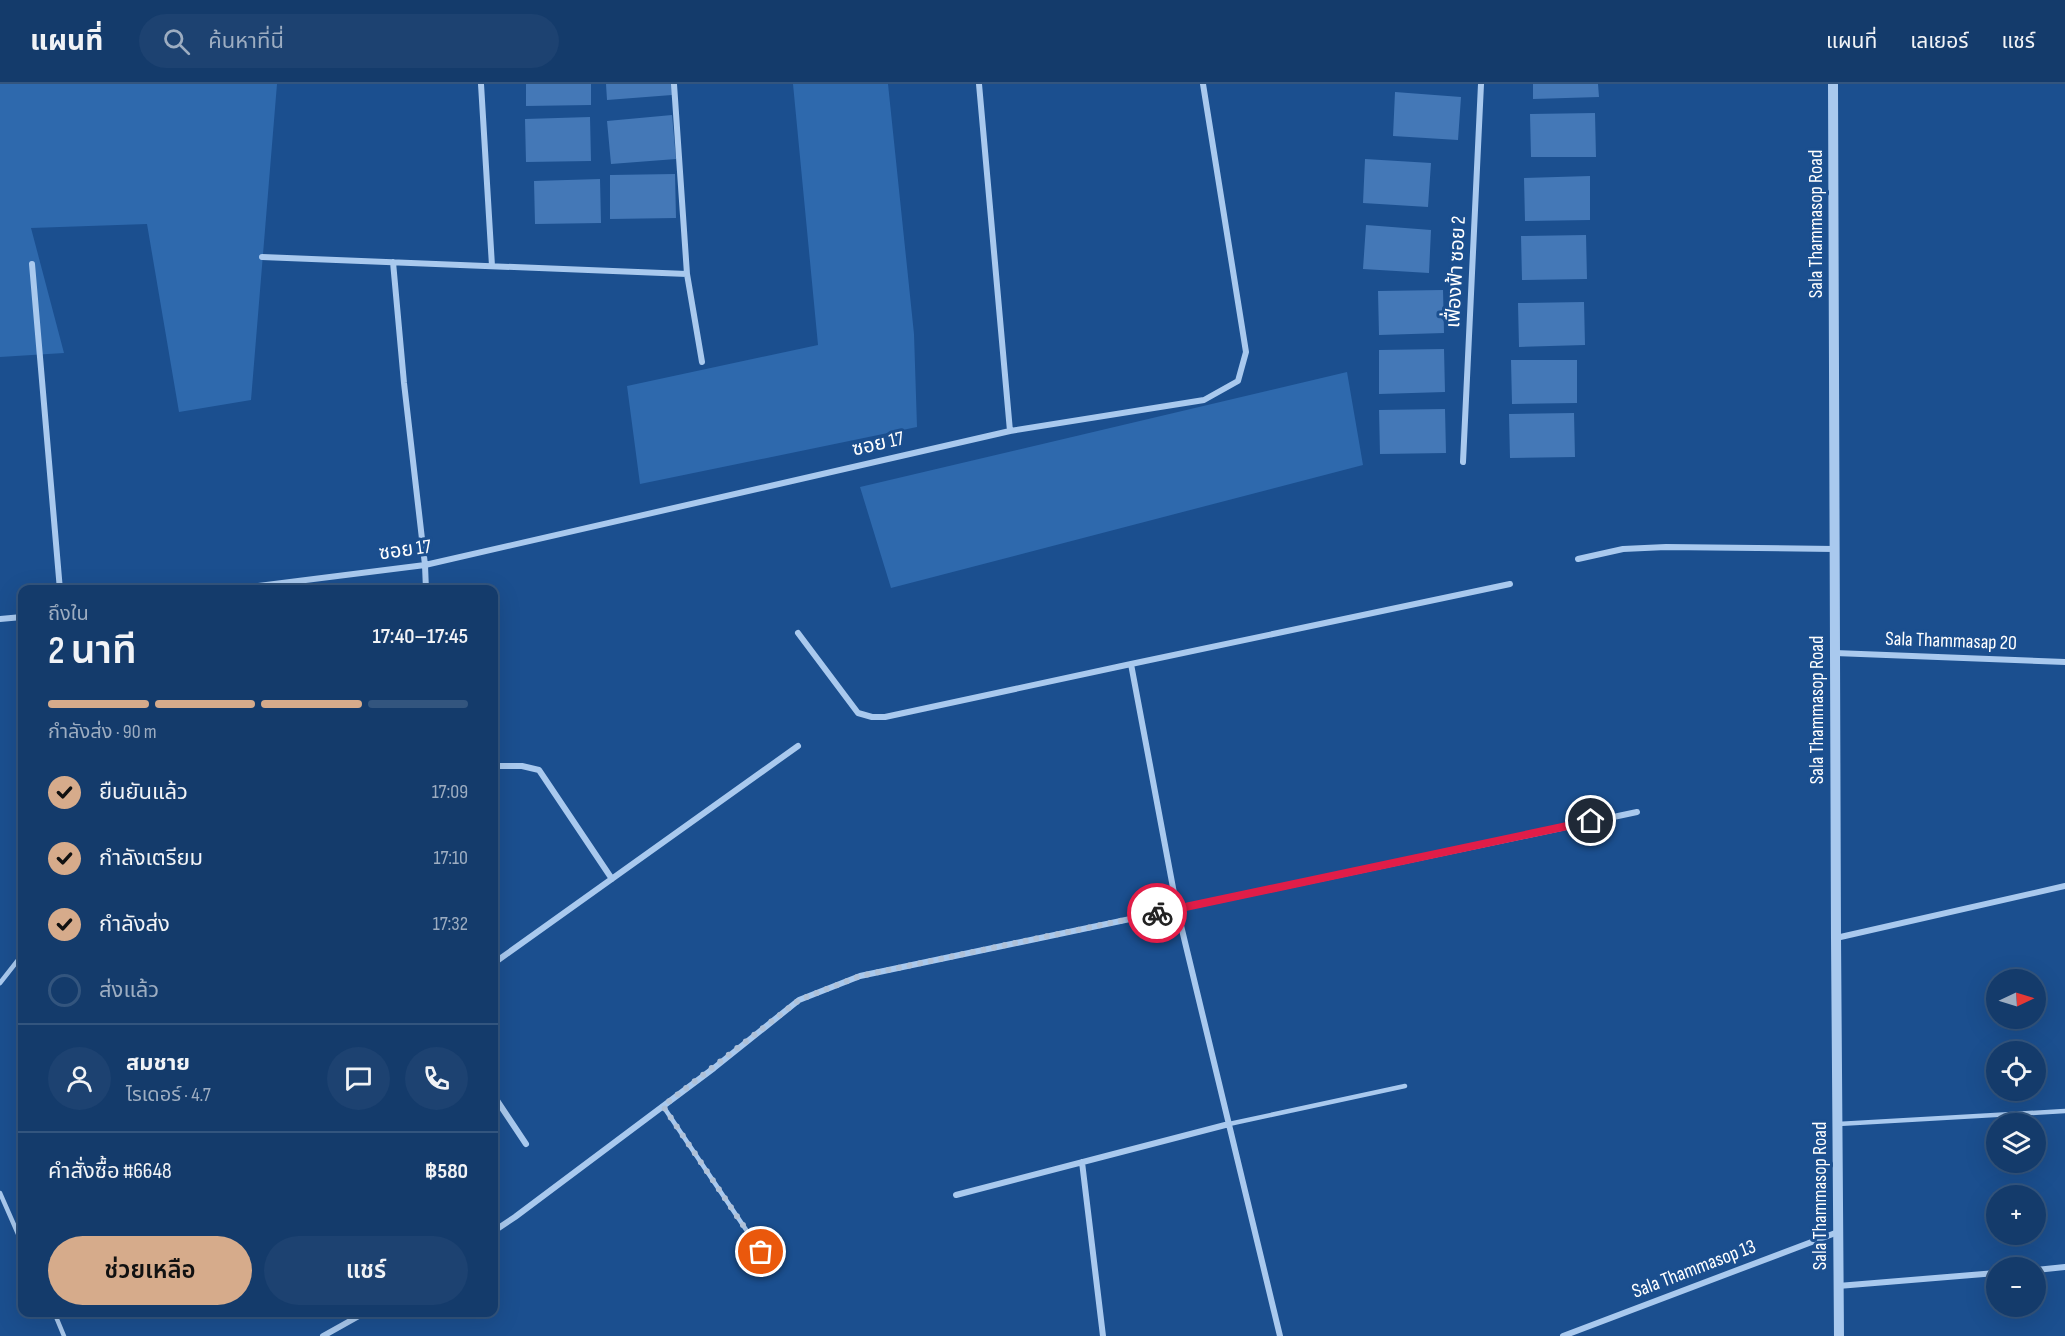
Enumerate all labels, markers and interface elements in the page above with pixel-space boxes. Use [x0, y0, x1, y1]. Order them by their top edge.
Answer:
search box [139, 14, 559, 68]
text: แผนที่ [30, 25, 103, 58]
icon: search [160, 25, 193, 58]
text: ค้นหาที่นี่ [208, 28, 284, 55]
text: แผนที่ [1826, 29, 1877, 54]
text: เลเยอร์ [1910, 29, 1969, 54]
text: แชร์ [2002, 29, 2035, 54]
street label: Sala Thammasop Road [1804, 150, 1828, 298]
street label: เฟื่องฟ้า ซอย 2 [1438, 215, 1471, 329]
street label: ซอย 17 [850, 426, 906, 462]
street label: ซอย 17 [377, 534, 433, 566]
text: ถึงใน [48, 602, 89, 626]
text: 17:40–17:45 [373, 623, 468, 650]
street label: Sala Thammasap 20 [1885, 627, 2017, 655]
text: 2 นาที [48, 628, 137, 675]
street label: Sala Thammasop Road [1805, 636, 1829, 784]
text: กำลังส่ง · 90 m [48, 720, 157, 744]
icon: check [48, 776, 81, 809]
text: ยืนยันแล้ว [99, 779, 188, 806]
text: 17:09 [432, 780, 468, 804]
pin [1565, 795, 1616, 846]
icon: home [1574, 804, 1607, 837]
icon: check [48, 842, 81, 875]
text: กำลังเตรียม [99, 845, 203, 872]
text: 17:10 [433, 846, 468, 870]
courier [1127, 883, 1187, 943]
icon: bike [1141, 897, 1174, 930]
icon: check [48, 908, 81, 941]
text: กำลังส่ง [99, 911, 170, 938]
text: 17:32 [433, 912, 468, 936]
north arrow [1986, 969, 2046, 1029]
map controls [1986, 969, 2046, 1317]
text: ส่งแล้ว [99, 977, 159, 1004]
button: locate [1986, 1041, 2046, 1101]
button: person [48, 1047, 111, 1110]
button: chat [327, 1047, 390, 1110]
button: phone [405, 1047, 468, 1110]
text: สมชาย [126, 1050, 190, 1077]
text: ไรเดอร์ · 4.7 [126, 1083, 211, 1107]
button: layers [1986, 1113, 2046, 1173]
street label: Sala Thammasop Road [1808, 1122, 1832, 1270]
text: คำสั่งซื้อ #6648 [48, 1158, 172, 1185]
text: ฿580 [425, 1158, 468, 1185]
button: + [1986, 1185, 2046, 1245]
pin [735, 1226, 786, 1277]
street label: Sala Thammasop 13 [1629, 1234, 1759, 1304]
icon: bag [744, 1235, 777, 1268]
button: ช่วยเหลือ [48, 1236, 252, 1305]
button: แชร์ [264, 1236, 468, 1305]
button: − [1986, 1257, 2046, 1317]

